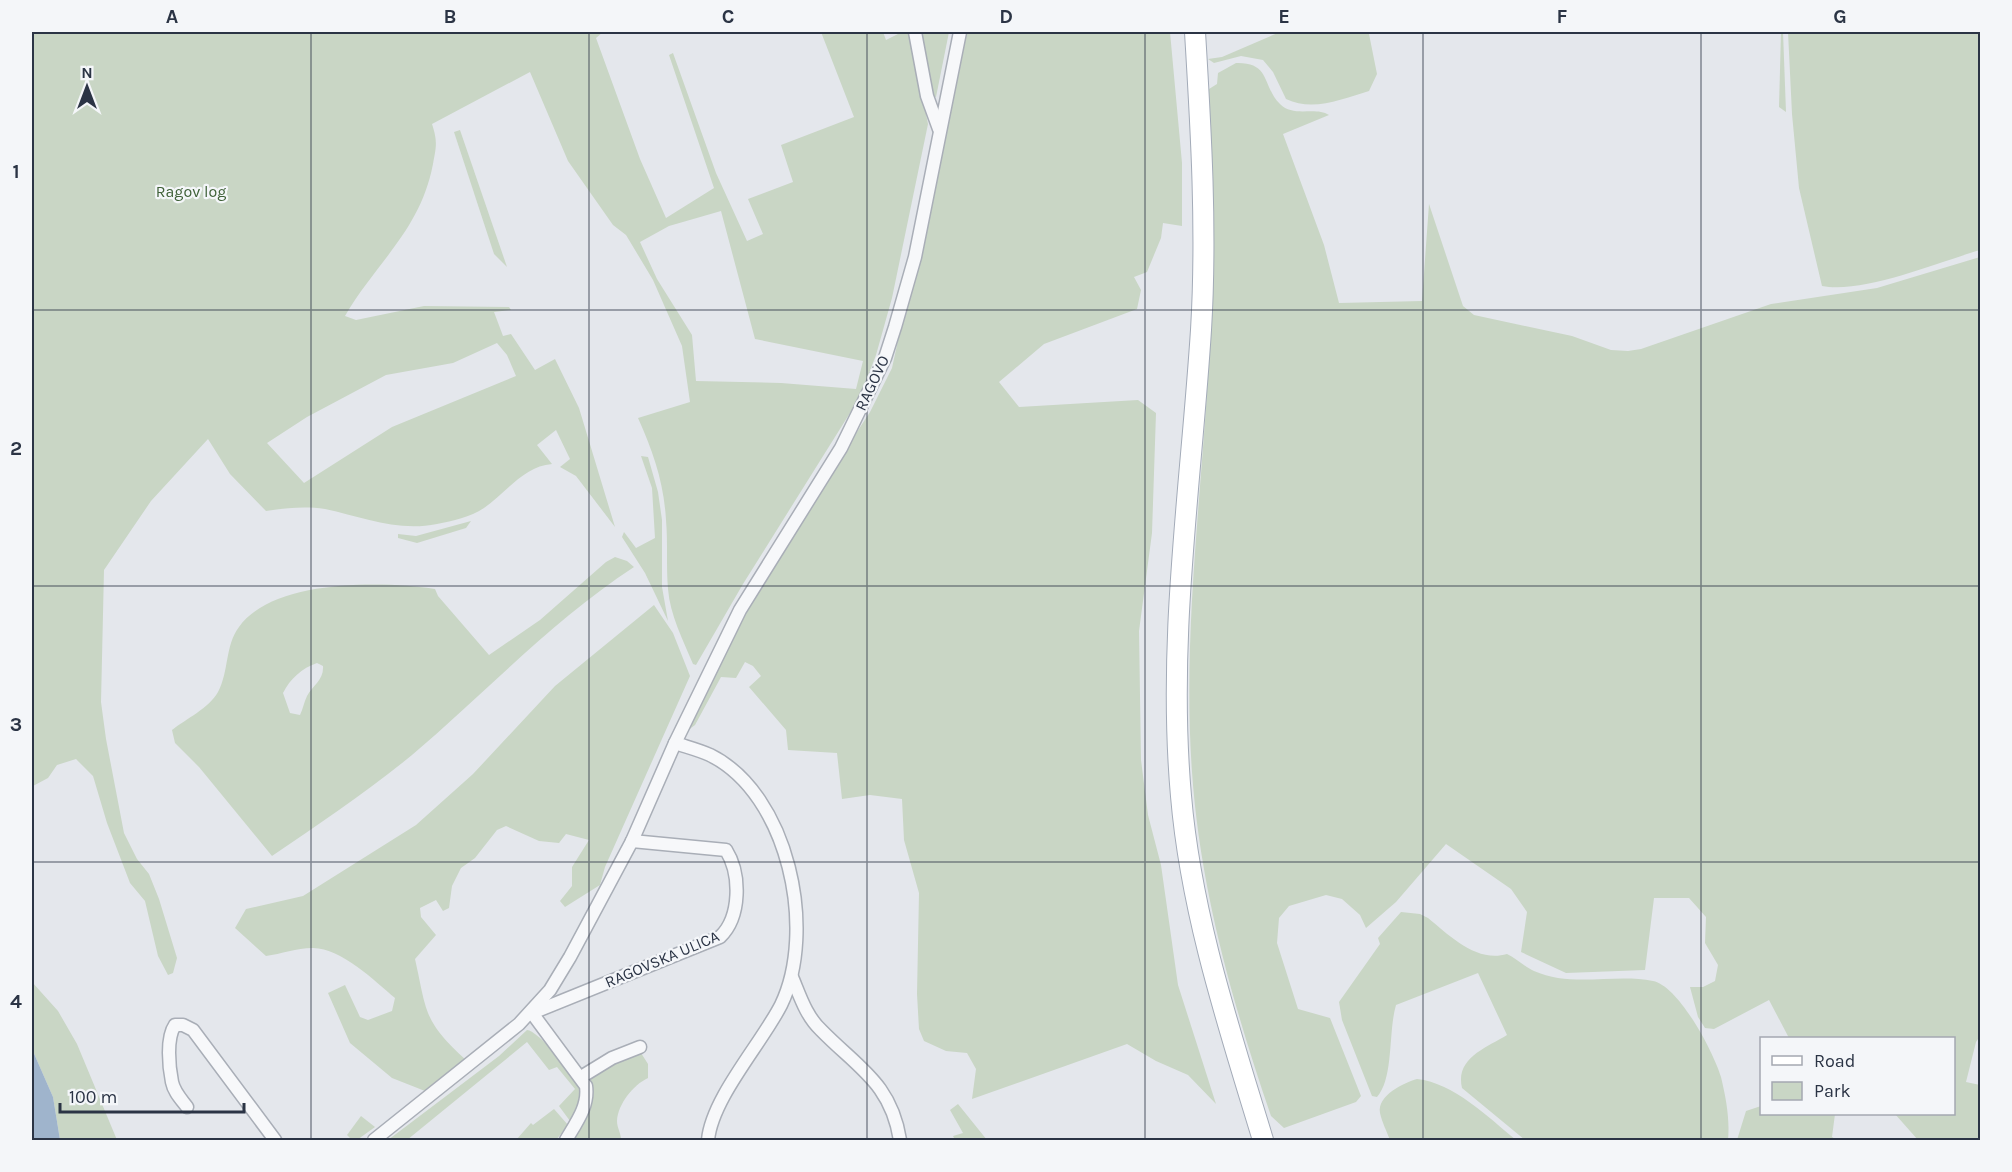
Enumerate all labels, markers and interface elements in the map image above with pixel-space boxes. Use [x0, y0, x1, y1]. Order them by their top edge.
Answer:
text: A [166, 5, 179, 28]
text: B [444, 5, 456, 28]
text: C [722, 5, 734, 28]
text: D [999, 5, 1013, 28]
text: E [1278, 5, 1290, 28]
text: F [1557, 5, 1568, 28]
text: G [1833, 5, 1847, 28]
north arrow [57, 57, 117, 117]
text: N [81, 63, 93, 82]
text: 1 [12, 160, 20, 183]
park label: Ragov log [156, 182, 226, 201]
street label: RAGOVO [851, 352, 893, 414]
text: 2 [10, 437, 22, 460]
text: 3 [10, 713, 22, 736]
street label: RAGOVSKA ULICA [602, 926, 722, 992]
text: 4 [10, 990, 22, 1013]
legend [1760, 1037, 1955, 1115]
text: Road [1814, 1050, 1855, 1072]
scale bar [60, 1076, 244, 1114]
text: Park [1814, 1080, 1851, 1102]
text: 100 m [69, 1086, 117, 1108]

